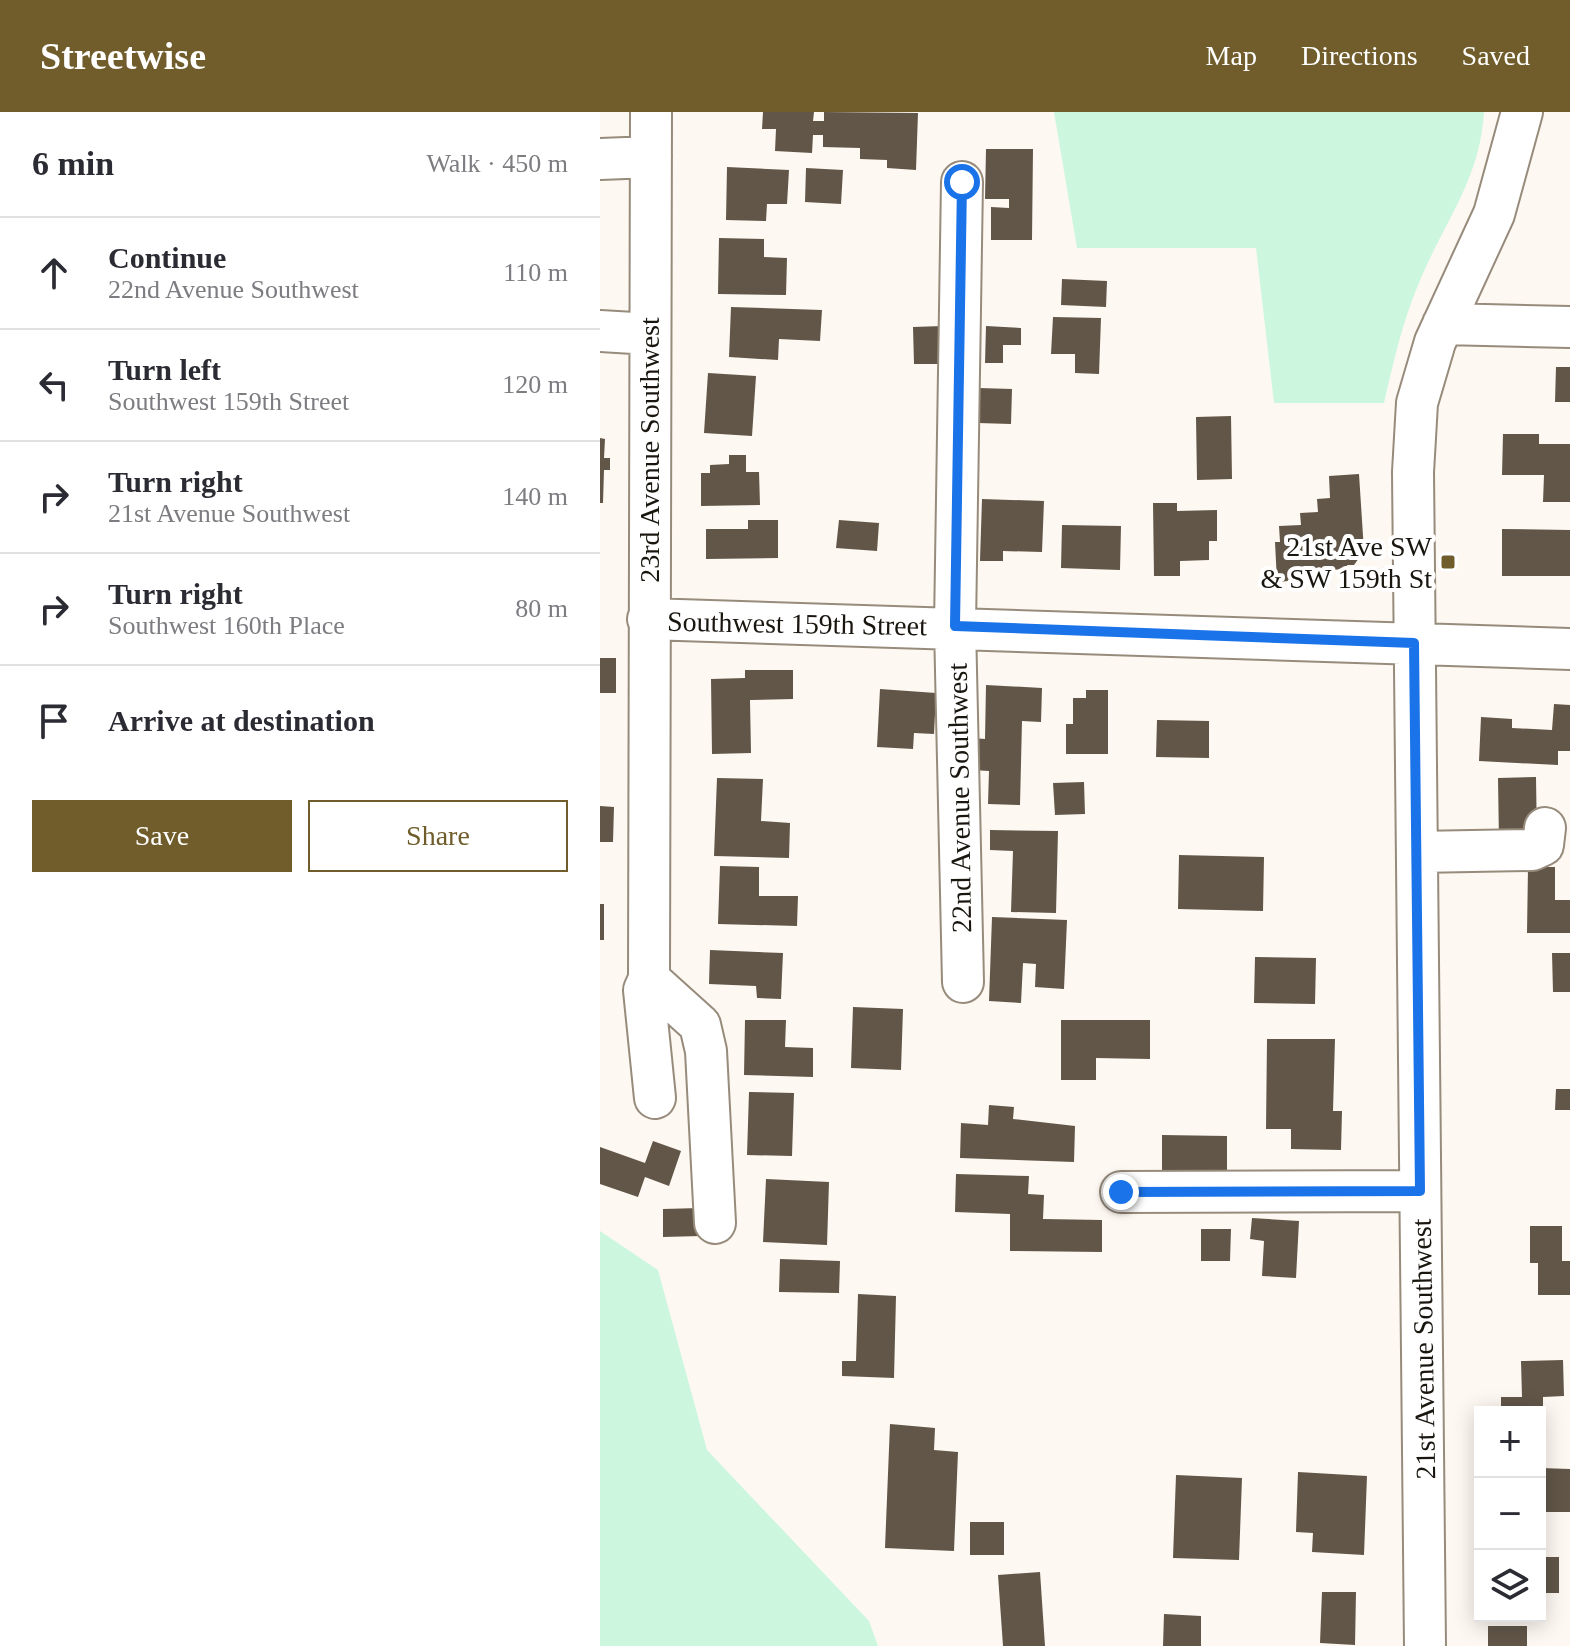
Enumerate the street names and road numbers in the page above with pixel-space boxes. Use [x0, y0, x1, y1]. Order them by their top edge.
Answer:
street label: 23rd Avenue Southwest [634, 317, 665, 583]
street label: Southwest 159th Street [667, 606, 927, 641]
street label: 22nd Avenue Southwest [942, 662, 977, 933]
street label: 21st Avenue Southwest [1406, 1218, 1441, 1480]

